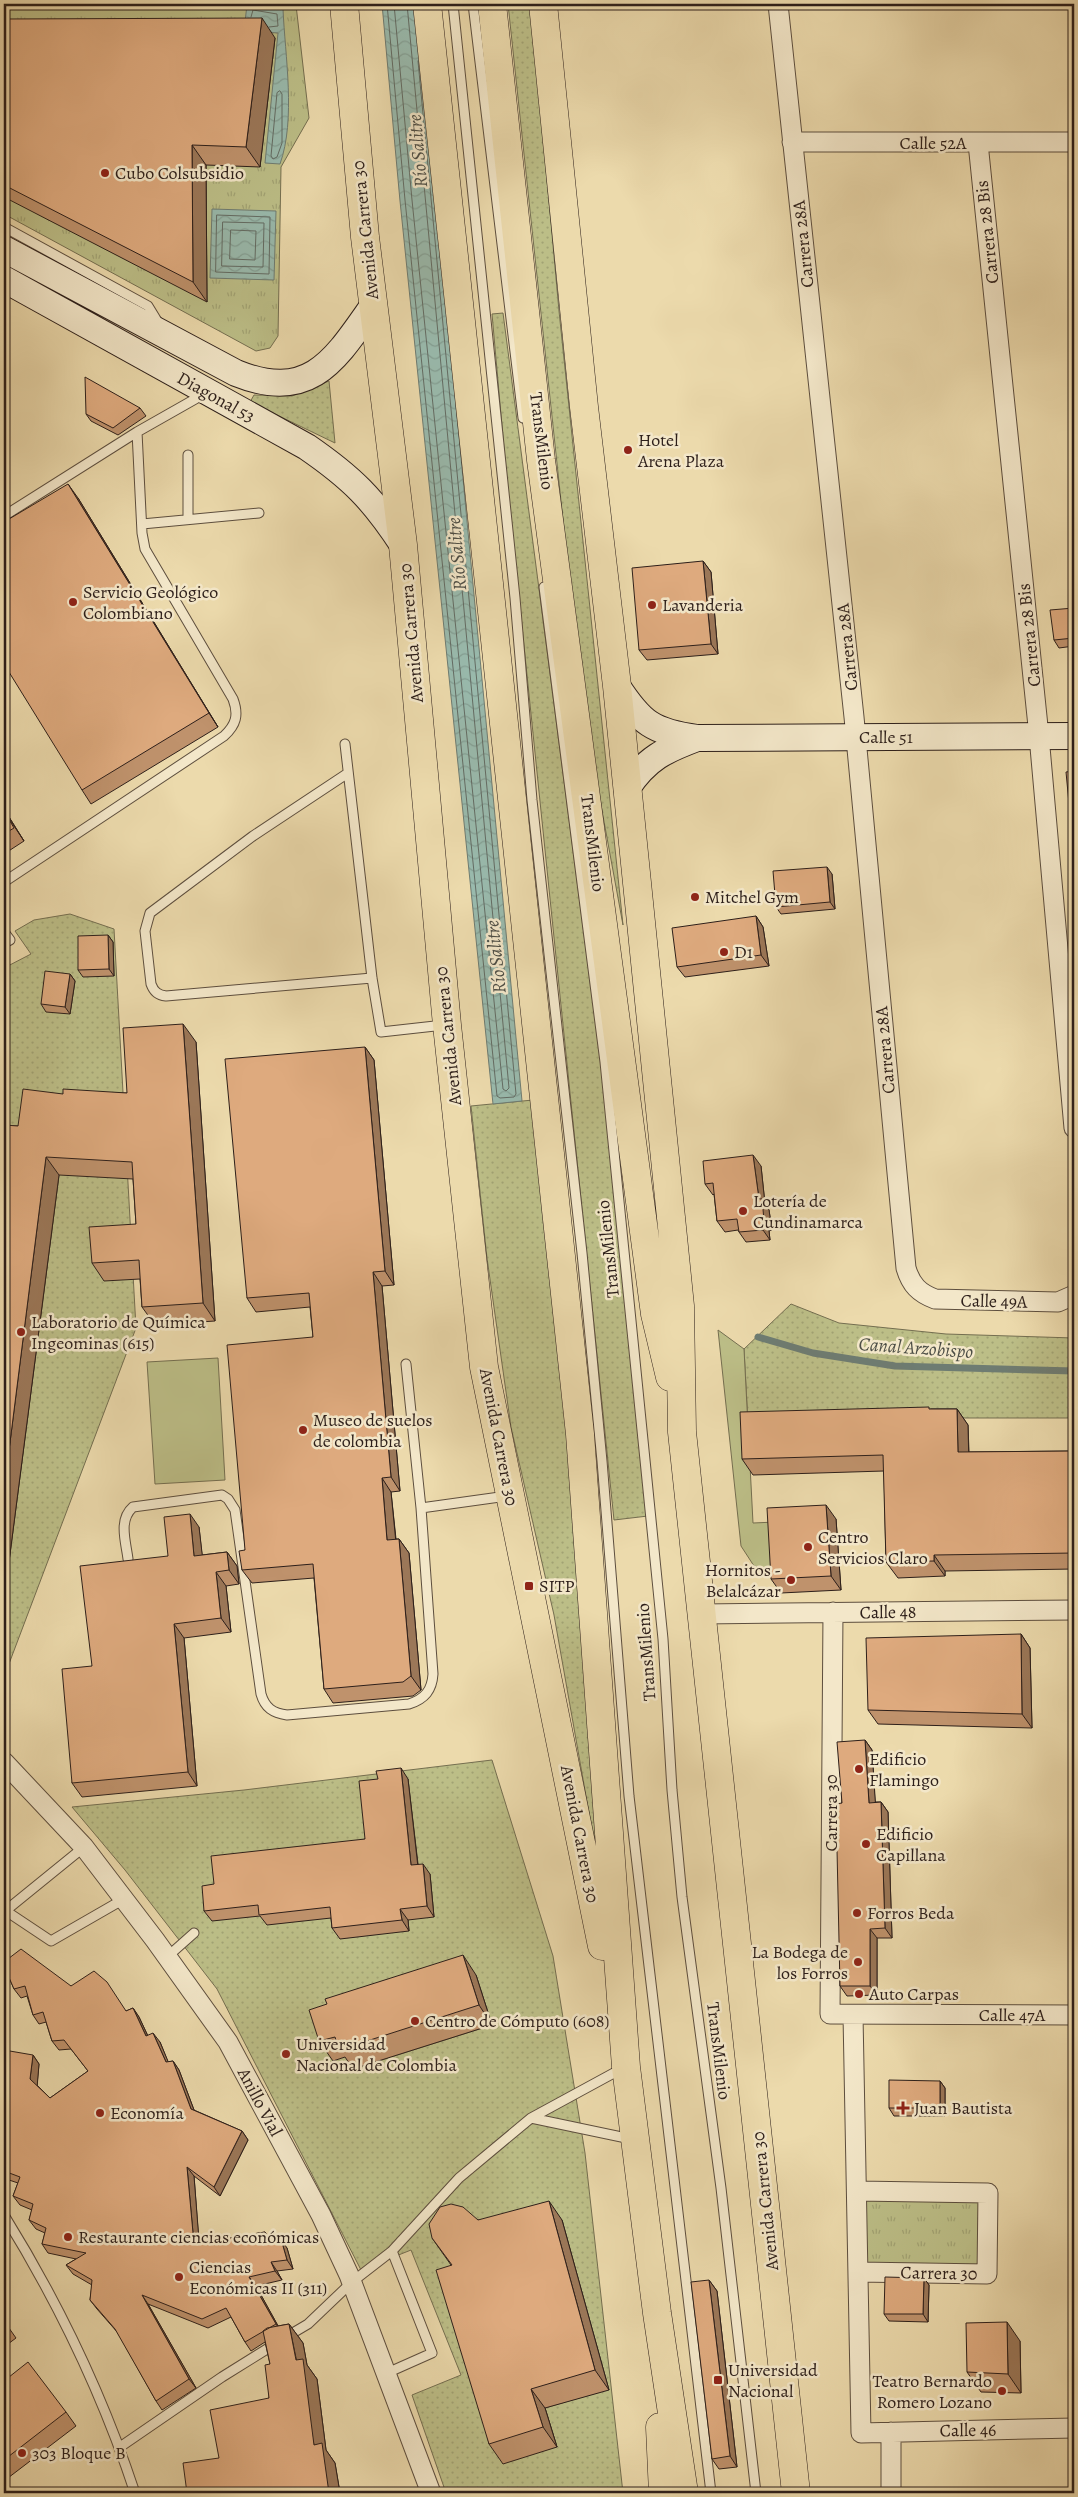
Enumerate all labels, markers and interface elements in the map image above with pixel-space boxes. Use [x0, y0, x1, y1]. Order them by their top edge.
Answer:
water label: Río Salitre [402, 113, 434, 189]
street label: Calle 52A [900, 131, 967, 155]
street label: Avenida Carrera 30 [346, 159, 384, 302]
place label: Cubo Colsubsidio [115, 161, 244, 185]
marker: Cubo Colsubsidio [99, 167, 111, 179]
street label: Carrera 28 Bis [970, 179, 1004, 285]
street label: Carrera 28A [786, 199, 820, 289]
street label: Diagonal 53 [173, 366, 259, 428]
street label: TransMilenio [524, 391, 560, 491]
place label: Hotel Arena Plaza [637, 428, 725, 473]
marker: Hotel Arena Plaza [622, 444, 634, 456]
water label: Río Salitre [441, 516, 473, 592]
street label: Avenida Carrera 30 [393, 562, 429, 705]
place label: Servicio Geológico Colombiano [83, 580, 218, 625]
street label: Carrera 28 Bis [1012, 582, 1046, 688]
place label: Lavanderia [662, 593, 744, 617]
marker: Servicio Geológico Colombiano [67, 596, 79, 608]
marker: Lavanderia [646, 599, 658, 611]
street label: Carrera 28A [830, 602, 864, 692]
street label: Calle 51 [859, 725, 913, 749]
street label: TransMilenio [575, 793, 611, 893]
place label: Mitchel Gym [705, 885, 799, 909]
marker: Mitchel Gym [689, 891, 701, 903]
water label: Río Salitre [479, 919, 513, 995]
place label: D1 [734, 940, 753, 964]
marker: D1 [718, 946, 730, 958]
street label: Avenida Carrera 30 [429, 965, 467, 1108]
street label: Carrera 28A [869, 1005, 901, 1095]
place label: Lotería de Cundinamarca [753, 1189, 863, 1234]
street label: TransMilenio [591, 1199, 625, 1299]
marker: Lotería de Cundinamarca [737, 1205, 749, 1217]
street label: Calle 49A [960, 1288, 1028, 1314]
place label: Laboratorio de Química Ingeominas (615) [31, 1310, 206, 1355]
marker: Laboratorio de Química Ingeominas (615) [15, 1326, 27, 1338]
water label: Canal Arzobispo [858, 1331, 974, 1365]
street label: Avenida Carrera 30 [474, 1365, 524, 1508]
place label: Museo de suelos de colombia [313, 1408, 432, 1453]
marker: Museo de suelos de colombia [297, 1424, 309, 1436]
place label: Centro Servicios Claro [818, 1525, 928, 1570]
marker: Centro Servicios Claro [802, 1541, 814, 1553]
place label: Hornitos - Belalcázar [705, 1558, 781, 1603]
place label: SITP [539, 1574, 575, 1598]
marker: Hornitos - Belalcázar [785, 1574, 797, 1586]
marker: SITP [523, 1580, 535, 1592]
street label: Calle 48 [859, 1600, 917, 1624]
street label: TransMilenio [631, 1602, 661, 1702]
place label: Edificio Flamingo [869, 1747, 939, 1792]
street label: Avenida Carrera 30 [555, 1762, 605, 1905]
marker: Edificio Flamingo [853, 1763, 865, 1775]
street label: Carrera 30 [819, 1774, 843, 1852]
place label: Edificio Capillana [876, 1822, 946, 1867]
marker: Edificio Capillana [860, 1838, 872, 1850]
place label: Forros Beda [867, 1901, 955, 1925]
marker: Forros Beda [851, 1907, 863, 1919]
place label: La Bodega de los Forros [751, 1940, 848, 1985]
marker: La Bodega de los Forros [852, 1956, 864, 1968]
place label: Auto Carpas [868, 1982, 959, 2006]
marker: Auto Carpas [853, 1988, 865, 2000]
street label: TransMilenio [701, 2001, 737, 2101]
street label: Calle 47A [979, 2003, 1046, 2027]
place label: Centro de Cómputo (608) [425, 2009, 609, 2033]
marker: Centro de Cómputo (608) [409, 2015, 421, 2027]
place label: Universidad Nacional de Colombia [296, 2032, 458, 2077]
marker: Universidad Nacional de Colombia [280, 2048, 292, 2060]
street label: Anillo Vial [231, 2063, 288, 2141]
place label: Juan Bautista [914, 2096, 1013, 2120]
place label: Economía [110, 2101, 184, 2125]
marker: Juan Bautista [896, 2101, 910, 2115]
marker: Economía [94, 2107, 106, 2119]
street label: Avenida Carrera 30 [746, 2130, 784, 2273]
place label: Restaurante ciencias económicas [78, 2225, 319, 2249]
marker: Restaurante ciencias económicas [62, 2231, 74, 2243]
place label: Ciencias Económicas II (311) [189, 2255, 327, 2300]
street label: Carrera 30 [900, 2260, 978, 2286]
marker: Ciencias Económicas II (311) [173, 2271, 185, 2283]
place label: Universidad Nacional [728, 2358, 818, 2403]
place label: Teatro Bernardo Romero Lozano [872, 2369, 992, 2414]
marker: Universidad Nacional [712, 2374, 724, 2386]
marker: Teatro Bernardo Romero Lozano [996, 2385, 1008, 2397]
street label: Calle 46 [940, 2418, 996, 2442]
place label: 303 Bloque B [32, 2441, 126, 2465]
marker: 303 Bloque B [16, 2447, 28, 2459]

